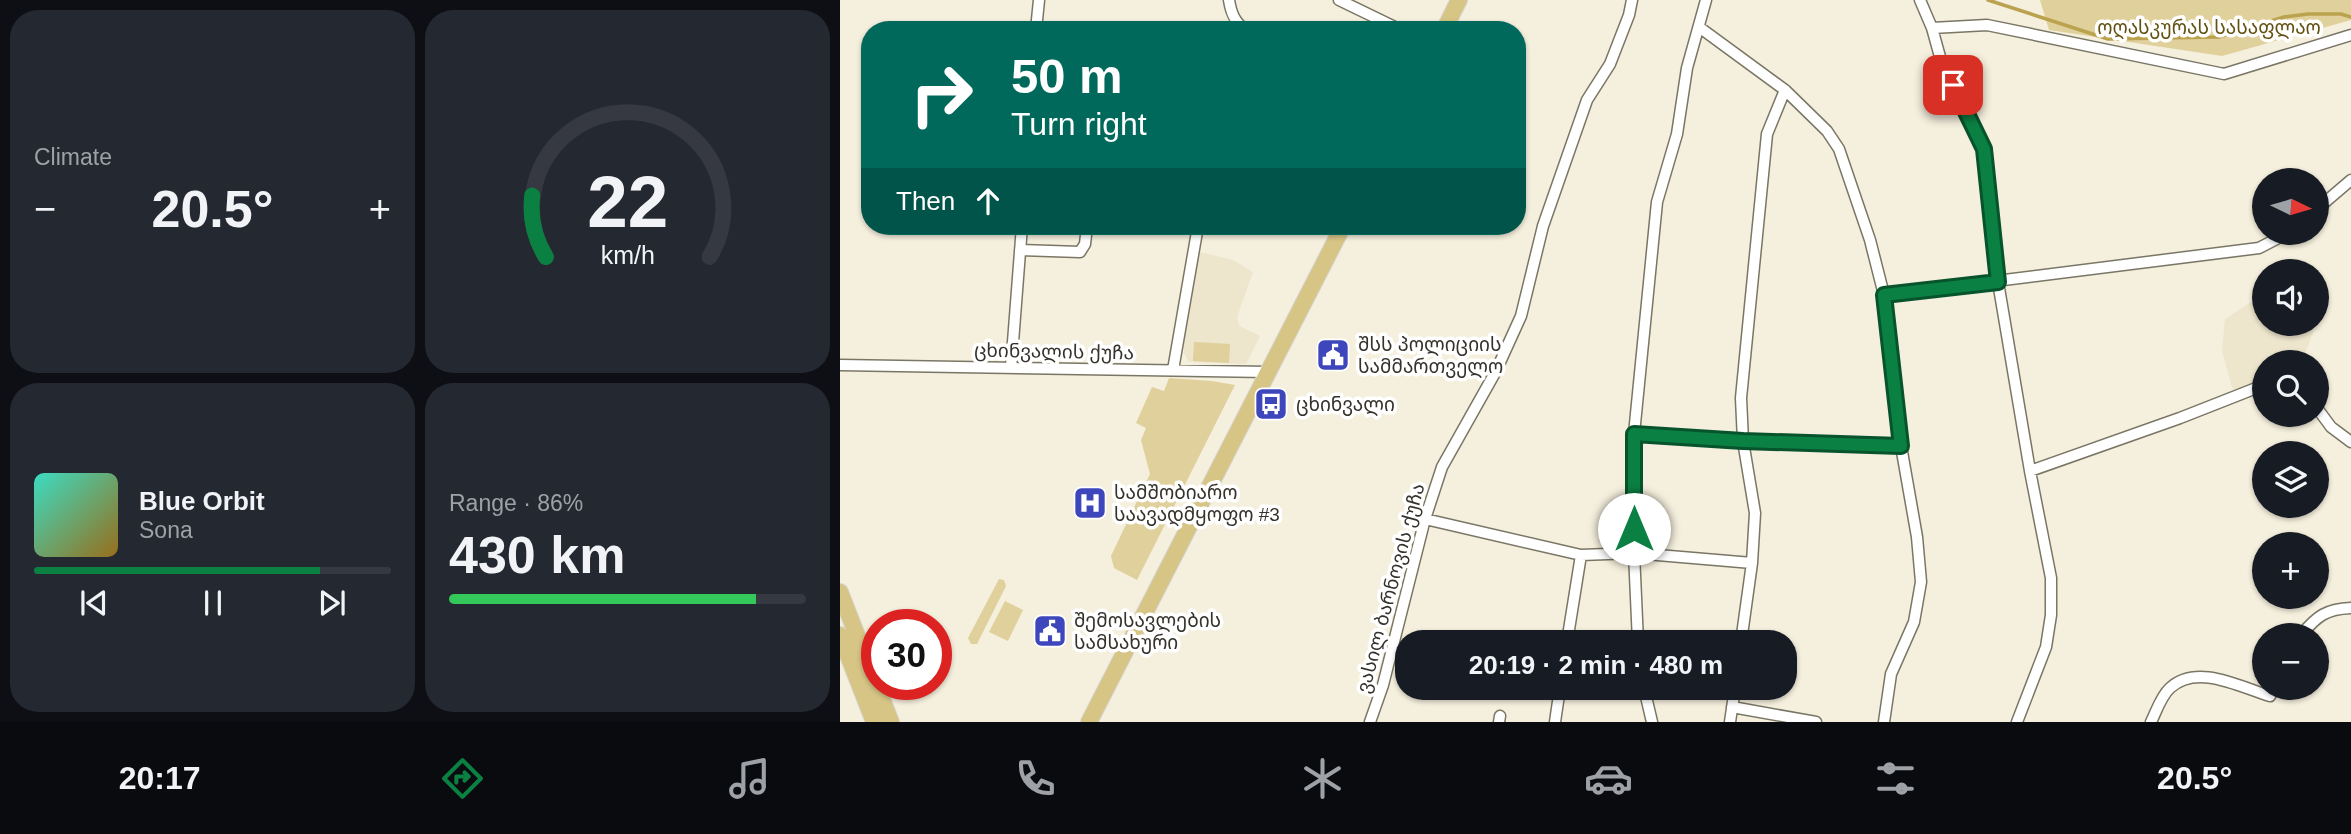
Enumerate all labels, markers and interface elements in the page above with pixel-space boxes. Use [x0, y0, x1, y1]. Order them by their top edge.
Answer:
park label: ოღასკურას სასაფლაო [2097, 17, 2321, 40]
icon: right [896, 49, 987, 140]
text: 50 m [1011, 49, 1123, 103]
pin [1923, 55, 1983, 115]
icon: arrive [1934, 66, 1972, 104]
text: Turn right [1011, 106, 1147, 142]
text: Climate [34, 144, 112, 170]
text: 22 [587, 162, 668, 243]
north arrow [2252, 168, 2329, 245]
map controls [2252, 168, 2329, 700]
text: 20.5° [151, 180, 274, 238]
icon: ahead [969, 182, 1007, 220]
text: Then [896, 186, 955, 216]
text: − [34, 188, 56, 230]
text: + [369, 188, 391, 230]
text: km/h [600, 241, 655, 269]
button: sound [2252, 259, 2329, 336]
place label: შსს პოლიციის სამმართველო [1358, 334, 1503, 379]
public building icon: შსს პოლიციის სამმართველო [1314, 336, 1352, 374]
street label: ცხინვალის ქუჩა [974, 340, 1134, 365]
button: search [2252, 350, 2329, 427]
bus stop icon: ცხინვალი [1252, 385, 1290, 423]
place label: ცხინვალი [1296, 394, 1395, 417]
button: layers [2252, 441, 2329, 518]
street label: ვასილ ბარნოვის ქუჩა [1352, 481, 1431, 696]
place label: სამშობიარო საავადმყოფო #3 [1114, 482, 1280, 527]
hospital icon: სამშობიარო საავადმყოფო #3 [1071, 484, 1109, 522]
text: Blue Orbit [139, 486, 265, 516]
text: Range · 86% [449, 490, 583, 516]
position arrow [1597, 492, 1671, 566]
text: Sona [139, 517, 193, 543]
text: 430 km [449, 526, 625, 584]
button: + [2252, 532, 2329, 609]
icon: previous [75, 584, 113, 622]
icon: pause [194, 584, 232, 622]
icon: next [313, 584, 351, 622]
speed limit sign: 30 [861, 609, 952, 700]
place label: შემოსავლების სამსახური [1074, 610, 1221, 654]
public building icon: შემოსავლების სამსახური [1031, 612, 1069, 650]
button: − [2252, 623, 2329, 700]
text: 20:19 · 2 min · 480 m [1469, 650, 1723, 680]
icon: directions [438, 754, 487, 803]
icon: music [725, 754, 774, 803]
icon: phone [1011, 754, 1060, 803]
icon: climate [1298, 754, 1347, 803]
icon: car [1584, 754, 1633, 803]
icon: filters [1871, 754, 1920, 803]
text: 20:17 [119, 760, 201, 796]
text: 20.5° [2157, 760, 2232, 796]

